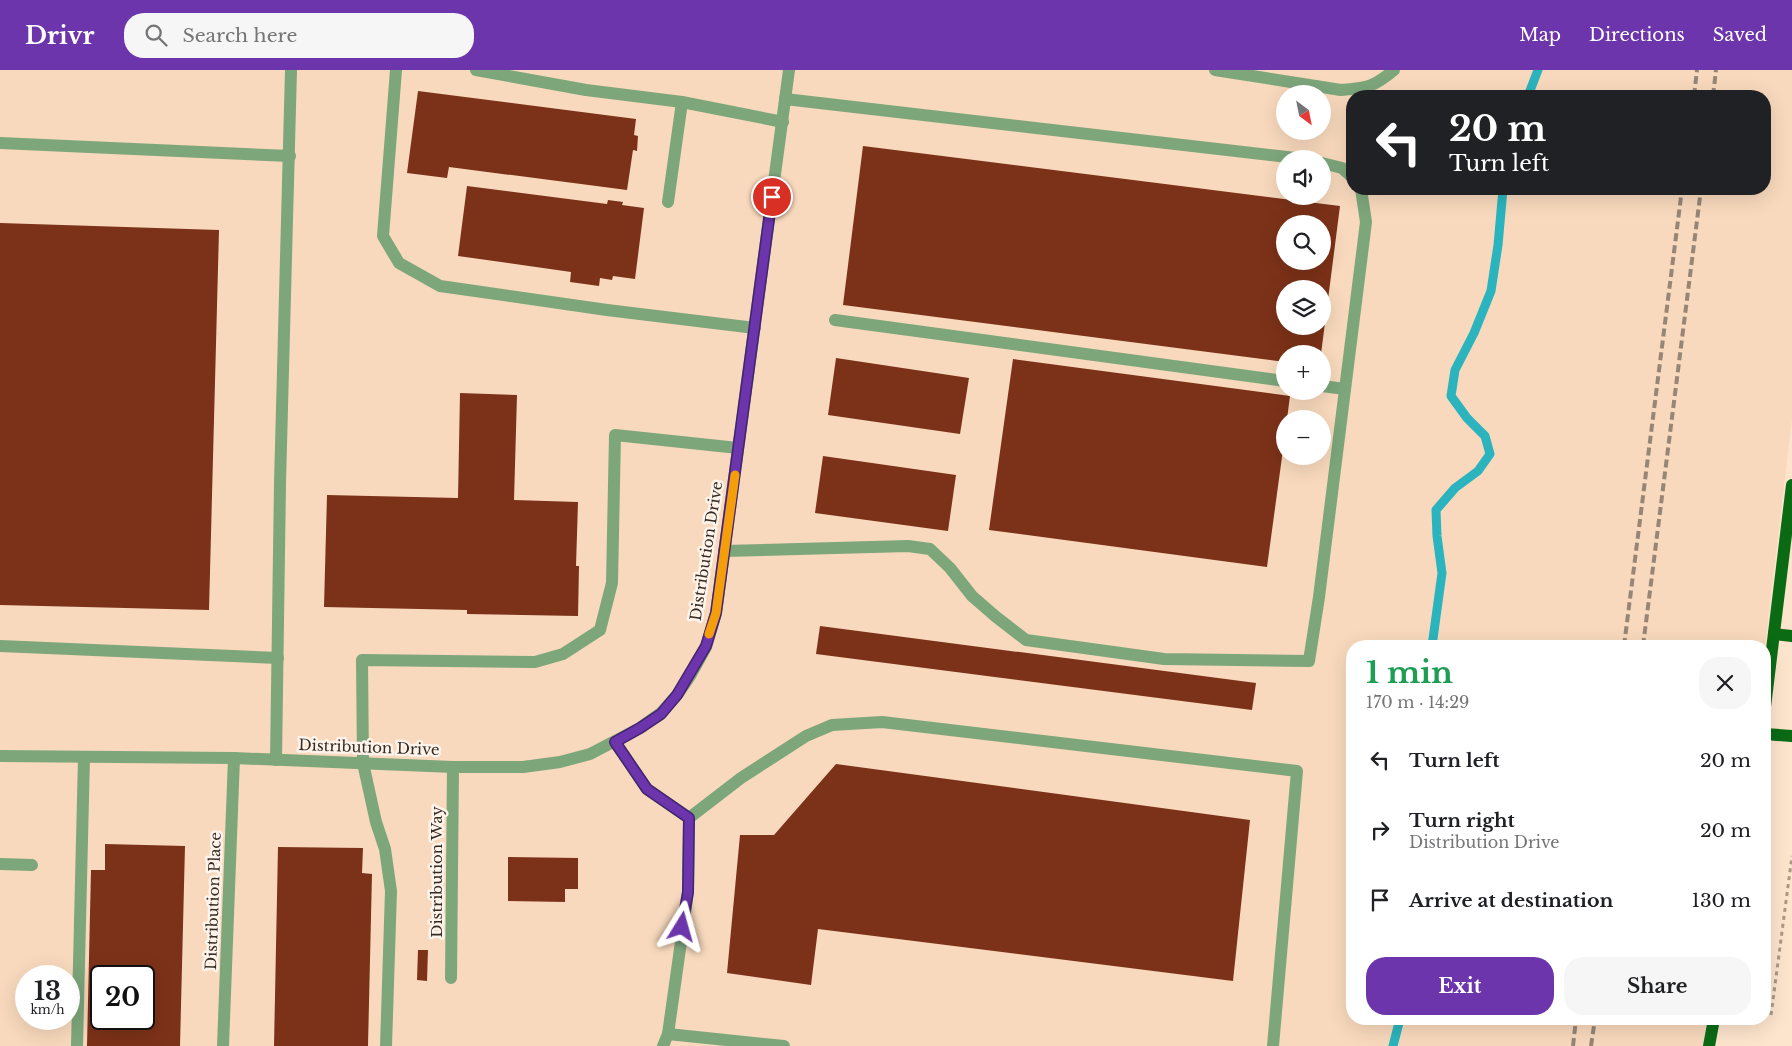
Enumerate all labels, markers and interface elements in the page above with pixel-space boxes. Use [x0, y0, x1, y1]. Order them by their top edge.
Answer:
search box [124, 13, 474, 58]
text: Drivr [25, 21, 94, 50]
icon: search [142, 21, 170, 49]
text: Search here [182, 24, 297, 47]
text: Map [1519, 24, 1561, 46]
text: Directions [1589, 24, 1685, 46]
text: Saved [1713, 24, 1767, 46]
north arrow [1276, 85, 1331, 140]
map controls [1276, 85, 1331, 465]
text: 20 m [1449, 107, 1546, 150]
icon: left [1366, 110, 1431, 175]
button: sound [1276, 150, 1331, 205]
text: Turn left [1449, 150, 1549, 177]
pin [751, 176, 793, 218]
icon: arrive [758, 183, 786, 211]
button: search [1276, 215, 1331, 270]
button: layers [1276, 280, 1331, 335]
button: + [1276, 345, 1331, 400]
button: − [1276, 410, 1331, 465]
street label: Distribution Drive [686, 480, 726, 622]
text: 1 min [1366, 654, 1453, 691]
button: close [1699, 657, 1751, 709]
text: 170 m · 14:29 [1366, 692, 1469, 712]
street label: Distribution Drive [298, 735, 440, 759]
icon: left [1366, 746, 1394, 774]
text: Turn left [1409, 749, 1500, 772]
text: 20 m [1700, 749, 1751, 772]
street label: Distribution Way [427, 806, 446, 938]
text: Turn right [1409, 809, 1515, 832]
icon: right [1366, 816, 1394, 844]
text: 20 m [1700, 819, 1751, 842]
street label: Distribution Place [201, 832, 225, 970]
text: Distribution Drive [1409, 832, 1560, 852]
icon: arrive [1366, 886, 1394, 914]
text: Arrive at destination [1409, 889, 1613, 912]
text: 130 m [1691, 889, 1751, 912]
position arrow [655, 900, 707, 952]
button: Exit [1366, 957, 1554, 1015]
button: Share [1564, 957, 1751, 1015]
speed limit sign: 20 [90, 965, 155, 1030]
text: 13 [34, 976, 61, 1007]
text: km/h [30, 1002, 65, 1017]

